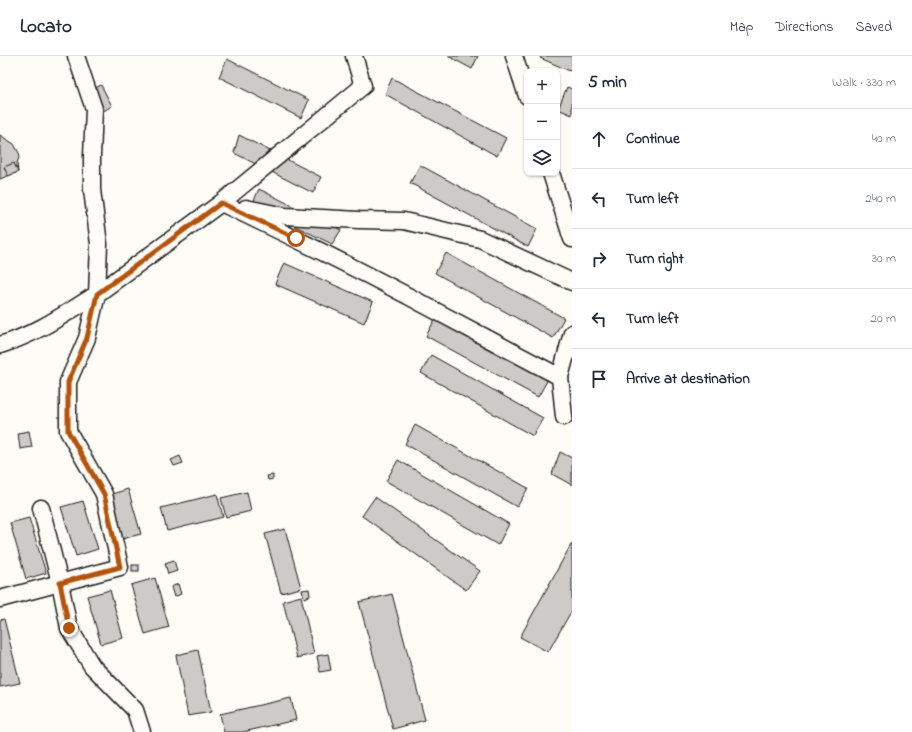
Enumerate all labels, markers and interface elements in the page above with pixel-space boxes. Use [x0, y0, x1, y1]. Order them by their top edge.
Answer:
text: Locato [20, 14, 72, 41]
text: Map [730, 17, 753, 38]
text: Directions [775, 17, 833, 38]
text: Saved [855, 17, 892, 38]
map controls [524, 68, 560, 176]
button: + [524, 68, 560, 104]
text: 5 min [588, 70, 627, 95]
text: Walk · 330 m [832, 73, 896, 92]
button: − [524, 104, 560, 140]
icon: ahead [588, 128, 610, 150]
text: Continue [626, 128, 680, 150]
text: 40 m [872, 129, 896, 148]
button: layers [524, 140, 560, 176]
icon: left [588, 188, 610, 210]
text: Turn left [626, 188, 679, 210]
text: 240 m [865, 189, 896, 208]
route start [287, 229, 305, 247]
icon: right [588, 248, 610, 270]
text: Turn right [626, 248, 684, 270]
text: 30 m [872, 249, 896, 268]
icon: left [588, 308, 610, 330]
text: Turn left [626, 308, 679, 330]
text: 20 m [871, 309, 896, 328]
icon: arrive [588, 368, 610, 390]
text: Arrive at destination [626, 368, 750, 390]
route end [60, 619, 78, 637]

